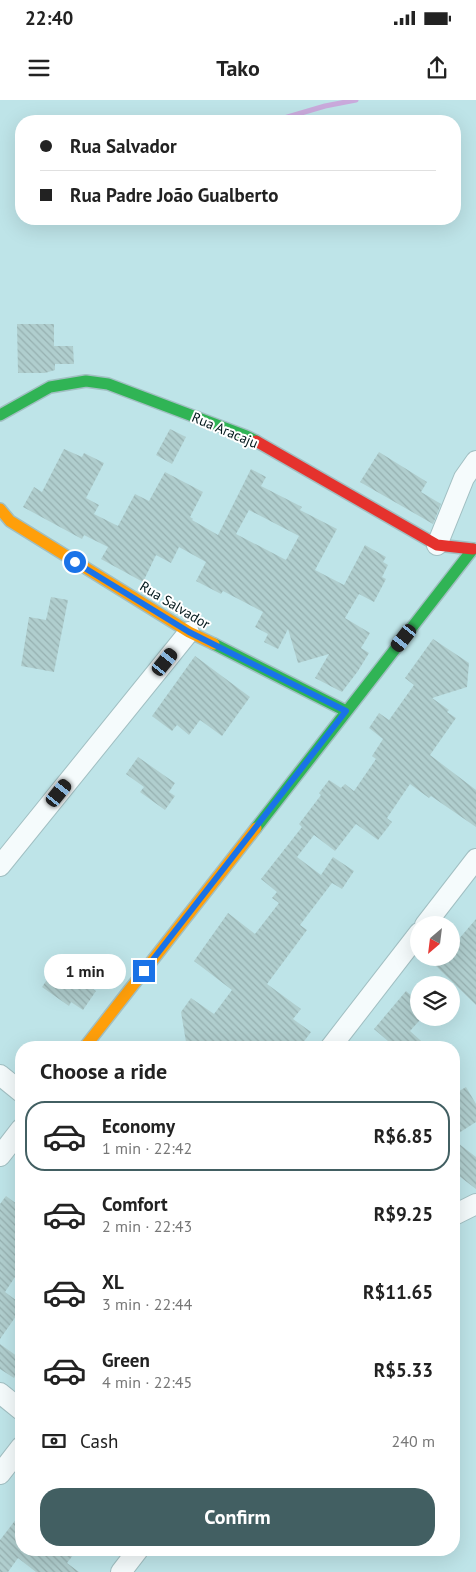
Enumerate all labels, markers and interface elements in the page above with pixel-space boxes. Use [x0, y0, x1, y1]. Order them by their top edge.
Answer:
text: 22:40 [25, 6, 73, 30]
icon: menu [25, 54, 53, 82]
text: Tako [216, 54, 260, 82]
icon: share [423, 54, 451, 82]
text: Rua Salvador [70, 134, 177, 158]
text: Rua Padre João Gualberto [70, 183, 278, 207]
street label: Rua Aracaju [189, 408, 261, 452]
route start [64, 551, 86, 573]
street label: Rua Salvador [137, 577, 213, 633]
car [388, 622, 419, 654]
car [149, 646, 180, 678]
car [43, 777, 74, 809]
north arrow [410, 916, 460, 966]
map controls [410, 916, 460, 1026]
callout: 1 min [44, 954, 126, 988]
route end [133, 960, 155, 982]
text: 1 min [65, 961, 105, 981]
button: layers [410, 976, 460, 1026]
text: Choose a ride [40, 1057, 167, 1085]
icon: car [42, 1114, 87, 1159]
text: Economy [102, 1114, 175, 1138]
text: R$6.85 [374, 1124, 433, 1148]
text: 1 min · 22:42 [102, 1138, 192, 1158]
icon: car [42, 1192, 87, 1237]
text: Comfort [102, 1192, 168, 1216]
text: R$9.25 [374, 1202, 433, 1226]
text: 2 min · 22:43 [102, 1216, 192, 1236]
icon: car [42, 1270, 87, 1315]
text: XL [102, 1270, 124, 1294]
text: R$11.65 [363, 1280, 433, 1304]
text: 3 min · 22:44 [102, 1294, 192, 1314]
icon: car [42, 1348, 87, 1393]
text: Green [102, 1348, 150, 1372]
text: R$5.33 [374, 1358, 433, 1382]
text: 4 min · 22:45 [102, 1372, 192, 1392]
icon: cash [40, 1427, 68, 1455]
text: Cash [80, 1429, 118, 1453]
text: 240 m [392, 1431, 435, 1451]
button: Confirm [40, 1488, 435, 1546]

